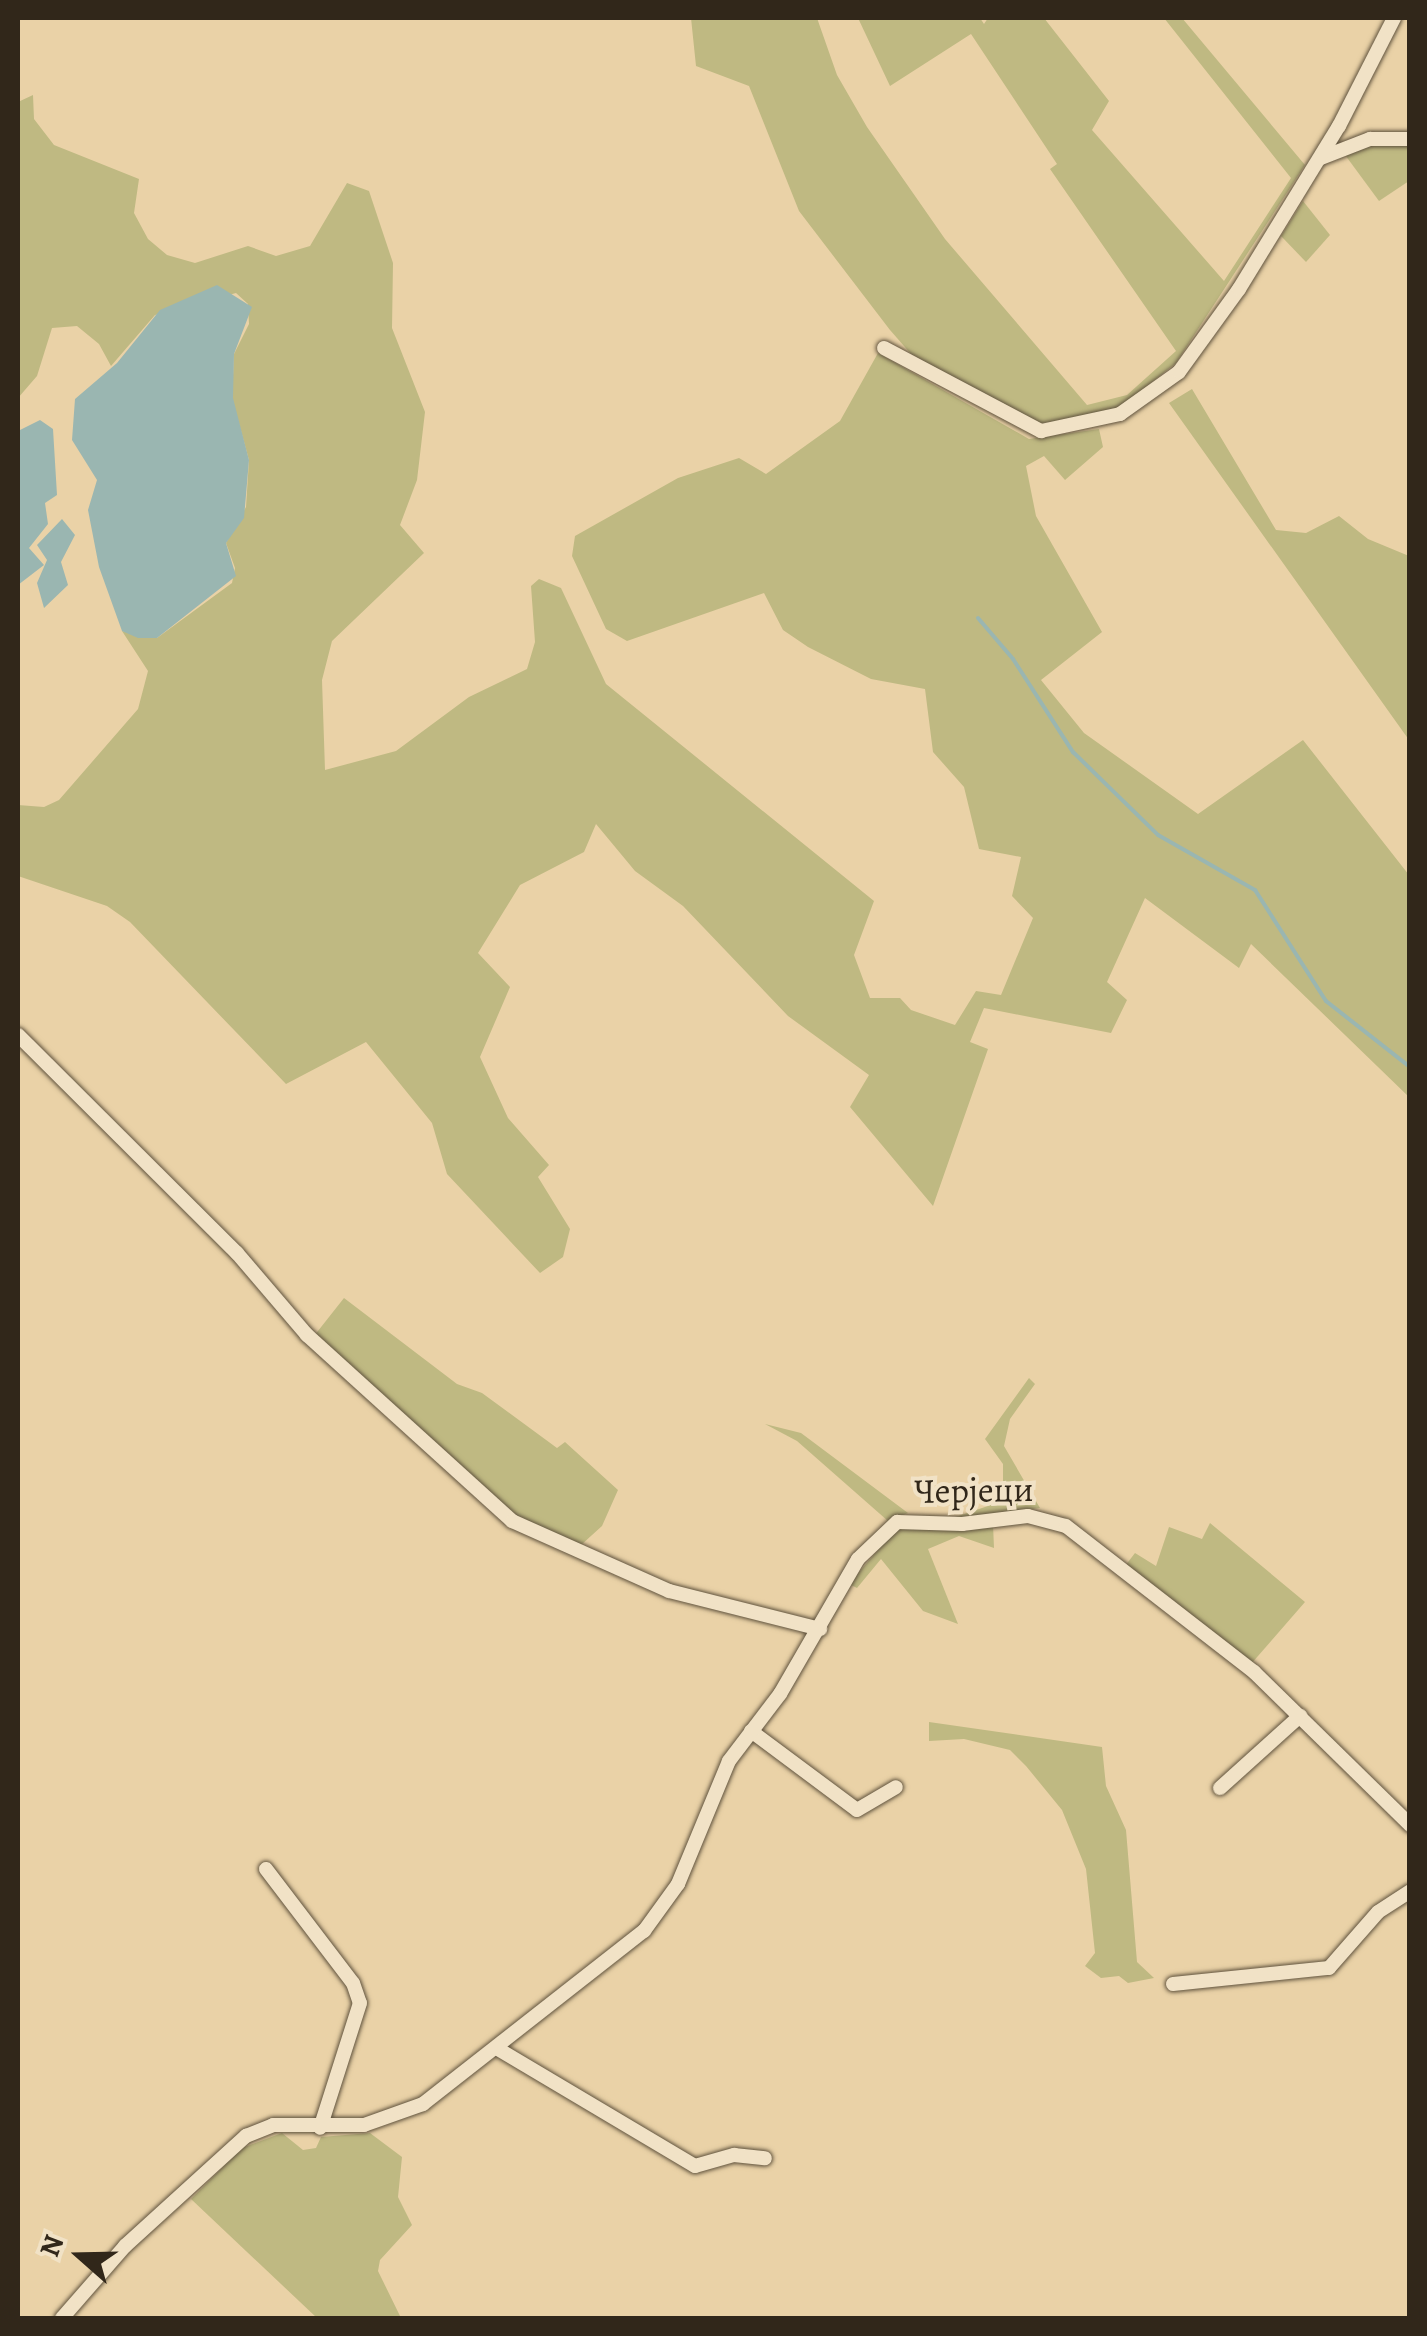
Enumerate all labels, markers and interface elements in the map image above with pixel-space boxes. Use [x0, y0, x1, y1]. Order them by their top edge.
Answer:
street label: Черјеци [914, 1468, 1034, 1512]
north arrow [30, 2206, 130, 2306]
text: N [30, 2230, 73, 2262]

